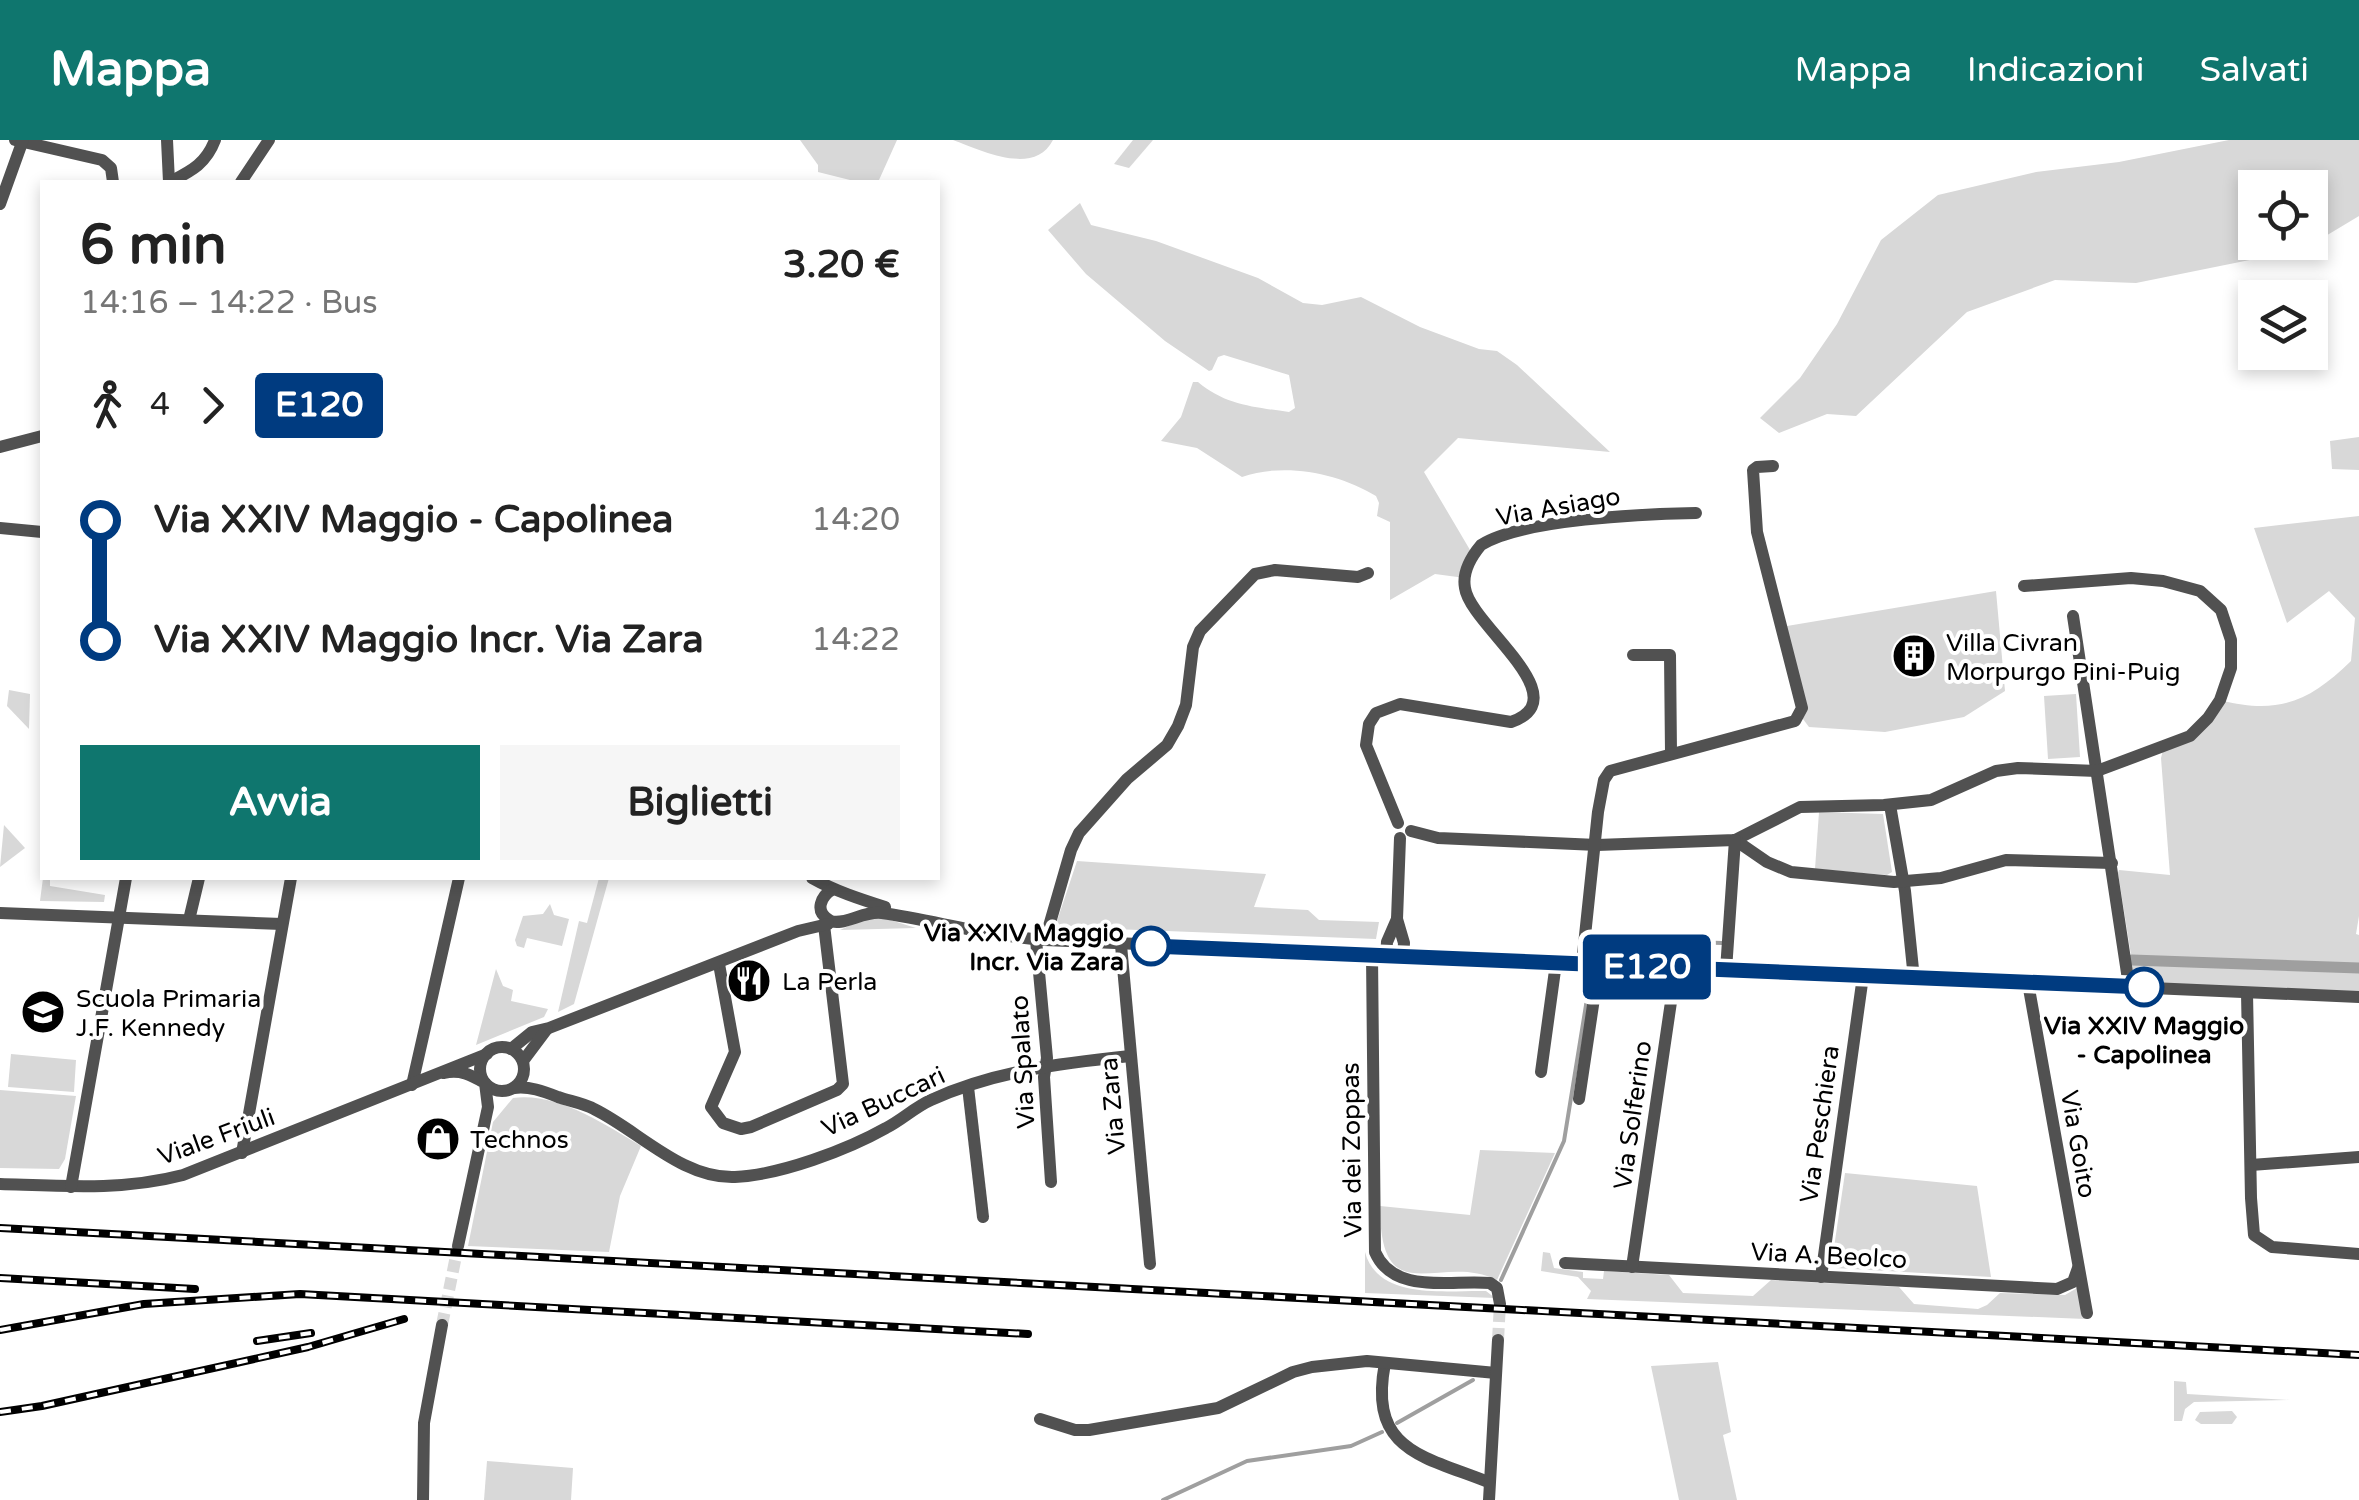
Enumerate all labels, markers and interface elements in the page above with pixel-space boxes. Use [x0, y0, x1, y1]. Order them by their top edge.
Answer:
text: Mappa [50, 41, 211, 99]
text: Mappa [1795, 49, 1912, 91]
text: Indicazioni [1967, 49, 2144, 91]
text: Salvati [2199, 49, 2309, 91]
map controls [2238, 170, 2328, 370]
button: locate [2238, 170, 2328, 260]
text: 6 min [80, 213, 227, 279]
text: 3.20 € [783, 242, 900, 288]
button: layers [2238, 280, 2328, 370]
text: 14:16 – 14:22 · Bus [80, 284, 378, 322]
icon: walk [80, 378, 135, 433]
icon: forward [185, 378, 240, 433]
text: E120 [275, 384, 363, 426]
text: 4 [150, 386, 170, 424]
street label: Via Asiago [1494, 481, 1623, 533]
text: Via XXIV Maggio - Capolinea [154, 497, 673, 543]
text: 14:20 [811, 501, 900, 539]
text: Via XXIV Maggio Incr. Via Zara [154, 617, 704, 663]
text: 14:22 [811, 621, 900, 659]
place label: Villa Civran Morpurgo Pini-Puig [1946, 628, 2181, 687]
building icon: Villa Civran Morpurgo Pini-Puig [1891, 633, 1937, 679]
button: Avvia [80, 745, 480, 860]
button: Biglietti [500, 745, 900, 860]
place label: Via XXIV Maggio Incr. Via Zara [924, 918, 1124, 977]
marker: Via XXIV Maggio Incr. Via Zara [1132, 927, 1170, 965]
line badge: E120 [1577, 934, 1717, 1000]
text: E120 [1603, 946, 1691, 988]
restaurant icon: La Perla [726, 958, 772, 1004]
place label: La Perla [782, 967, 877, 997]
marker: Via XXIV Maggio - Capolinea [2125, 968, 2163, 1006]
place label: Scuola Primaria J.F. Kennedy [76, 984, 261, 1043]
school or university icon: Scuola Primaria J.F. Kennedy [20, 989, 66, 1035]
street label: Via Spalato [1005, 995, 1041, 1129]
place label: Via XXIV Maggio - Capolinea [2044, 1011, 2244, 1070]
street label: Via Solferino [1608, 1039, 1658, 1191]
street label: Via Peschiera [1794, 1043, 1846, 1205]
street label: Via Zara [1094, 1056, 1132, 1156]
street label: Via Buccari [817, 1060, 950, 1144]
street label: Via dei Zoppas [1335, 1062, 1369, 1238]
street label: Via Goito [2054, 1088, 2102, 1200]
street label: Viale Friuli [154, 1102, 279, 1172]
shop icon: Technos [415, 1116, 461, 1162]
place label: Technos [470, 1125, 569, 1155]
street label: Via A. Beolco [1750, 1237, 1908, 1275]

